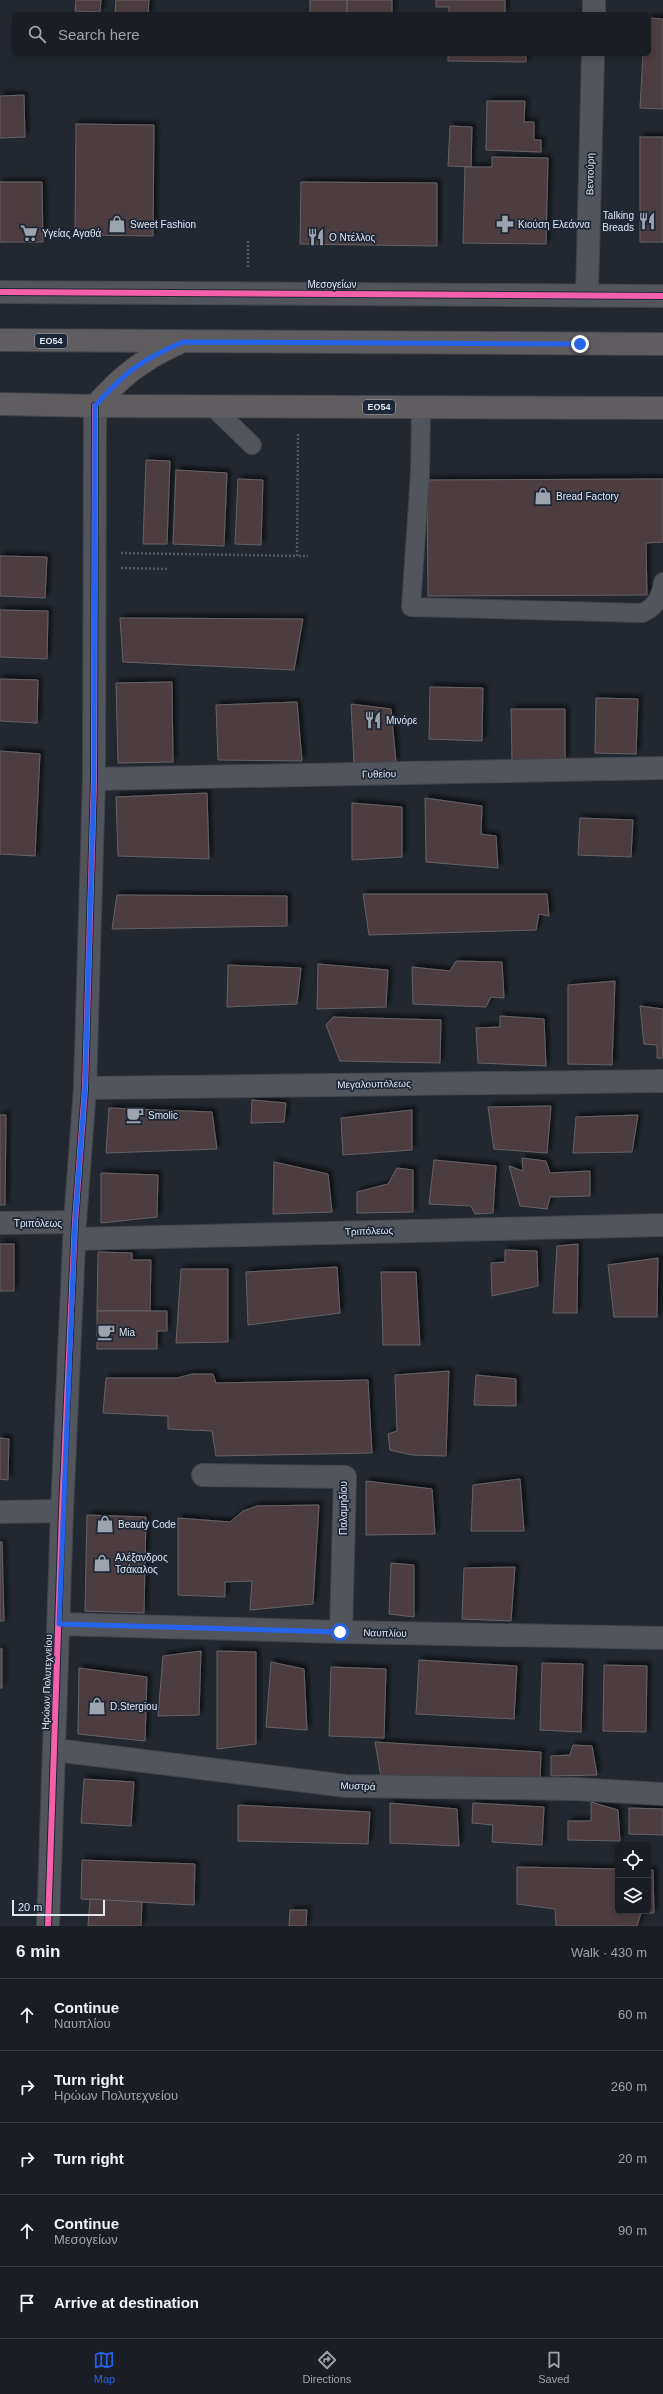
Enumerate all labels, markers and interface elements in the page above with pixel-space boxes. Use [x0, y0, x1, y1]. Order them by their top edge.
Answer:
search box [12, 12, 651, 56]
icon: search [26, 23, 48, 45]
text: Search here [58, 26, 140, 43]
street label: Βεντούρη [584, 153, 596, 195]
place label: Talking Breads [602, 210, 634, 233]
restaurant icon: Talking Breads [637, 211, 657, 231]
shop icon: Sweet Fashion [107, 214, 127, 234]
pharmacy icon: Κιούση Ελεάννα [495, 214, 515, 234]
place label: Sweet Fashion [130, 219, 196, 230]
place label: Κιούση Ελεάννα [518, 219, 590, 230]
supermarket icon: Υγείας Αγαθά [19, 223, 39, 243]
restaurant icon: Ο Ντέλλος [306, 227, 326, 247]
place label: Υγείας Αγαθά [42, 228, 102, 239]
place label: Ο Ντέλλος [329, 232, 376, 243]
street label: Μεσογείων [307, 279, 357, 290]
road number: ΕΟ54 [35, 334, 67, 348]
route end [571, 335, 589, 353]
road number: ΕΟ54 [363, 400, 395, 414]
shop icon: Bread Factory [533, 486, 553, 506]
place label: Bread Factory [556, 491, 619, 502]
restaurant icon: Μινόρε [363, 710, 383, 730]
place label: Μινόρε [386, 715, 418, 726]
street label: Γυθείου [362, 768, 396, 780]
street label: Μεγαλουπόλεως [337, 1078, 411, 1090]
cafe icon: Smolic [125, 1105, 145, 1125]
place label: Smolic [148, 1110, 178, 1121]
street label: Τριπόλεως [14, 1218, 62, 1229]
street label: Τριπόλεως [345, 1225, 394, 1237]
cafe icon: Mia [96, 1322, 116, 1342]
place label: Mia [119, 1327, 136, 1338]
street label: Παλαμηδίου [338, 1481, 349, 1535]
shop icon: Beauty Code [95, 1514, 115, 1534]
place label: Beauty Code [118, 1519, 176, 1530]
place label: Αλέξανδρος Τσάκαλος [115, 1552, 168, 1575]
shop icon: Αλέξανδρος Τσάκαλος [92, 1553, 112, 1573]
route start [331, 1623, 349, 1641]
street label: Ναυπλίου [363, 1627, 407, 1639]
street label: Ηρώων Πολυτεχνείου [40, 1634, 54, 1730]
shop icon: D.Stergiou [87, 1696, 107, 1716]
place label: D.Stergiou [110, 1701, 157, 1712]
street label: Μυστρά [340, 1780, 376, 1792]
map controls [615, 1842, 651, 1914]
button: locate [615, 1842, 651, 1878]
button: layers [615, 1878, 651, 1914]
scale bar [12, 1898, 105, 1917]
text: 20 m [18, 1901, 42, 1913]
text: 6 min [16, 1942, 60, 1961]
text: Walk · 430 m [571, 1945, 647, 1960]
text: Continue [54, 1999, 119, 2016]
icon: ahead [16, 2004, 38, 2026]
text: 60 m [618, 2007, 647, 2022]
text: Ναυπλίου [54, 2016, 111, 2031]
text: Turn right [54, 2071, 124, 2088]
icon: right [16, 2076, 38, 2098]
text: 260 m [611, 2079, 647, 2094]
text: Ηρώων Πολυτεχνείου [54, 2088, 178, 2103]
icon: right [16, 2148, 38, 2170]
text: Turn right [54, 2150, 124, 2167]
text: 20 m [618, 2151, 647, 2166]
text: Continue [54, 2215, 119, 2232]
icon: ahead [16, 2220, 38, 2242]
text: 90 m [618, 2223, 647, 2238]
text: Μεσογείων [54, 2232, 118, 2247]
icon: arrive [16, 2292, 38, 2314]
text: Arrive at destination [54, 2294, 199, 2311]
tab: Map [93, 2349, 115, 2385]
tab: Directions [302, 2349, 351, 2385]
tab: Saved [538, 2349, 569, 2385]

